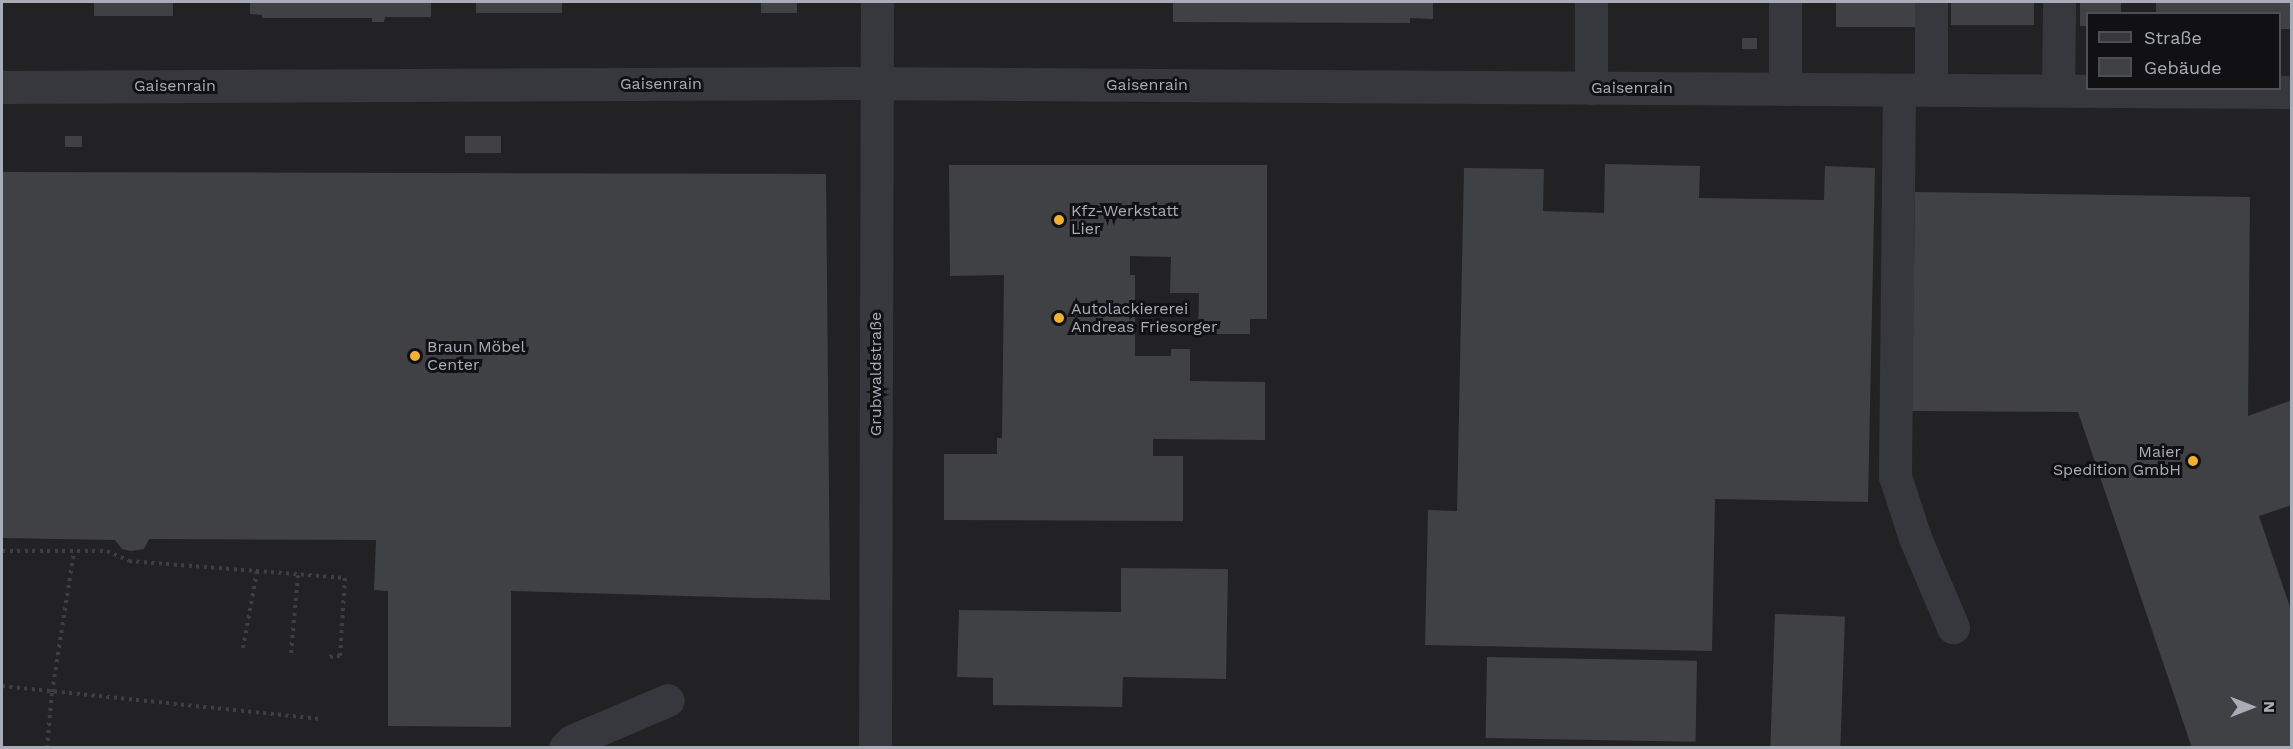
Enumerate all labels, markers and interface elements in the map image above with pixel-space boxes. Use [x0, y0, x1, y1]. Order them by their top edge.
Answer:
legend [2086, 12, 2281, 90]
text: Straße [2144, 27, 2202, 48]
text: Gebäude [2144, 57, 2222, 78]
street label: Gaisenrain [620, 74, 702, 94]
street label: Gaisenrain [1106, 75, 1188, 95]
street label: Gaisenrain [134, 76, 216, 96]
street label: Gaisenrain [1591, 78, 1673, 98]
place label: Kfz-Werkstatt Lier [1071, 201, 1179, 239]
marker: Kfz-Werkstatt Lier [1052, 213, 1066, 227]
place label: Autolackiererei Andreas Friesorger [1071, 299, 1217, 337]
marker: Autolackiererei Andreas Friesorger [1052, 311, 1066, 325]
street label: Grubwaldstraße [866, 312, 886, 436]
place label: Braun Möbel Center [427, 337, 525, 375]
marker: Braun Möbel Center [408, 349, 422, 363]
place label: Maier Spedition GmbH [2053, 442, 2181, 480]
marker: Maier Spedition GmbH [2186, 454, 2200, 468]
north arrow [2221, 677, 2281, 737]
text: N [2260, 701, 2279, 713]

